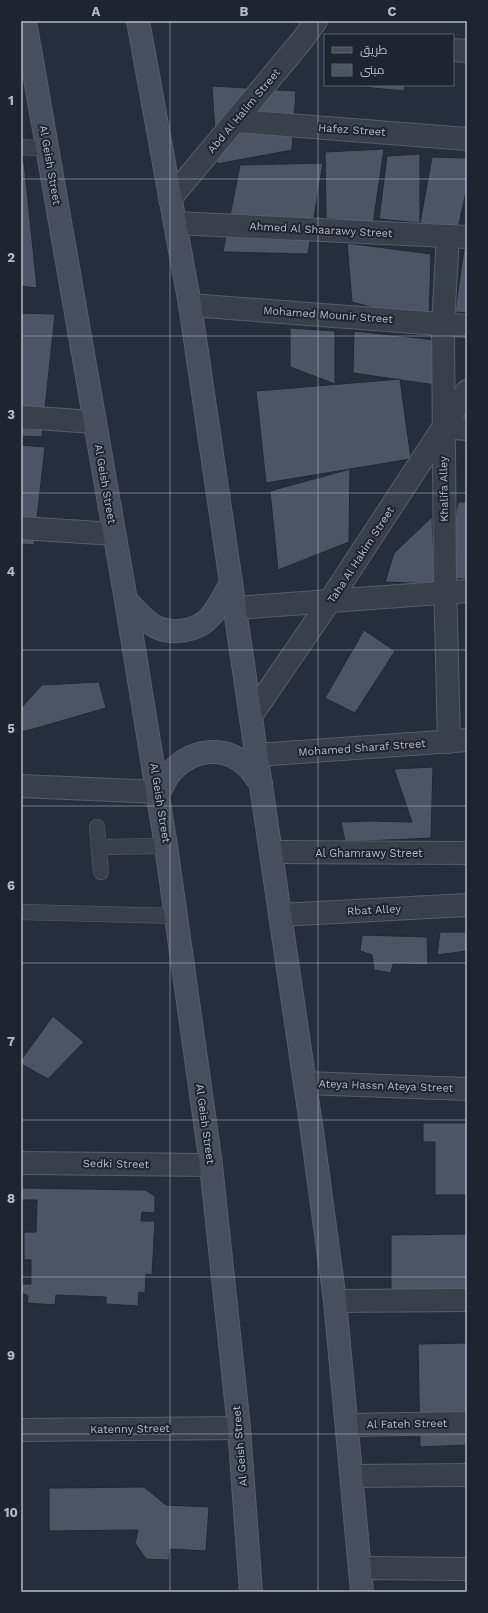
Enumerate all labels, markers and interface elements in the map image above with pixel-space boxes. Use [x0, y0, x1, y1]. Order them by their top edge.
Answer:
text: A [92, 4, 101, 19]
text: B [240, 4, 249, 19]
text: C [388, 4, 397, 19]
legend [324, 34, 454, 86]
text: طريق [360, 43, 388, 57]
text: مبنى [360, 63, 385, 77]
street label: Abd Al Halim Street [205, 66, 283, 156]
text: 1 [8, 93, 14, 108]
street label: Hafez Street [318, 121, 386, 139]
street label: Al Geish Street [37, 124, 63, 206]
street label: Ahmed Al Shaarawy Street [249, 220, 393, 240]
text: 2 [7, 250, 15, 265]
street label: Mohamed Mounir Street [263, 304, 394, 326]
text: 3 [7, 407, 15, 422]
street label: Al Geish Street [92, 443, 118, 525]
street label: Khalifa Alley [437, 456, 451, 522]
street label: Taha Al Hakim Street [325, 504, 397, 606]
text: 4 [7, 564, 16, 579]
text: 5 [7, 721, 15, 736]
street label: Mohamed Sharaf Street [298, 737, 427, 759]
street label: Al Geish Street [147, 762, 173, 844]
street label: Al Ghamrawy Street [315, 847, 423, 860]
text: 6 [7, 878, 15, 893]
street label: Rbat Alley [347, 902, 402, 918]
text: 7 [7, 1034, 15, 1049]
street label: Ateya Hassn Ateya Street [318, 1077, 454, 1095]
street label: Al Geish Street [193, 1083, 217, 1165]
street label: Sedki Street [83, 1157, 150, 1171]
text: 8 [7, 1191, 15, 1206]
text: 9 [7, 1348, 15, 1363]
street label: Al Geish Street [230, 1405, 250, 1487]
street label: Al Fateh Street [367, 1417, 448, 1431]
street label: Katenny Street [90, 1422, 170, 1436]
text: 10 [4, 1505, 18, 1520]

